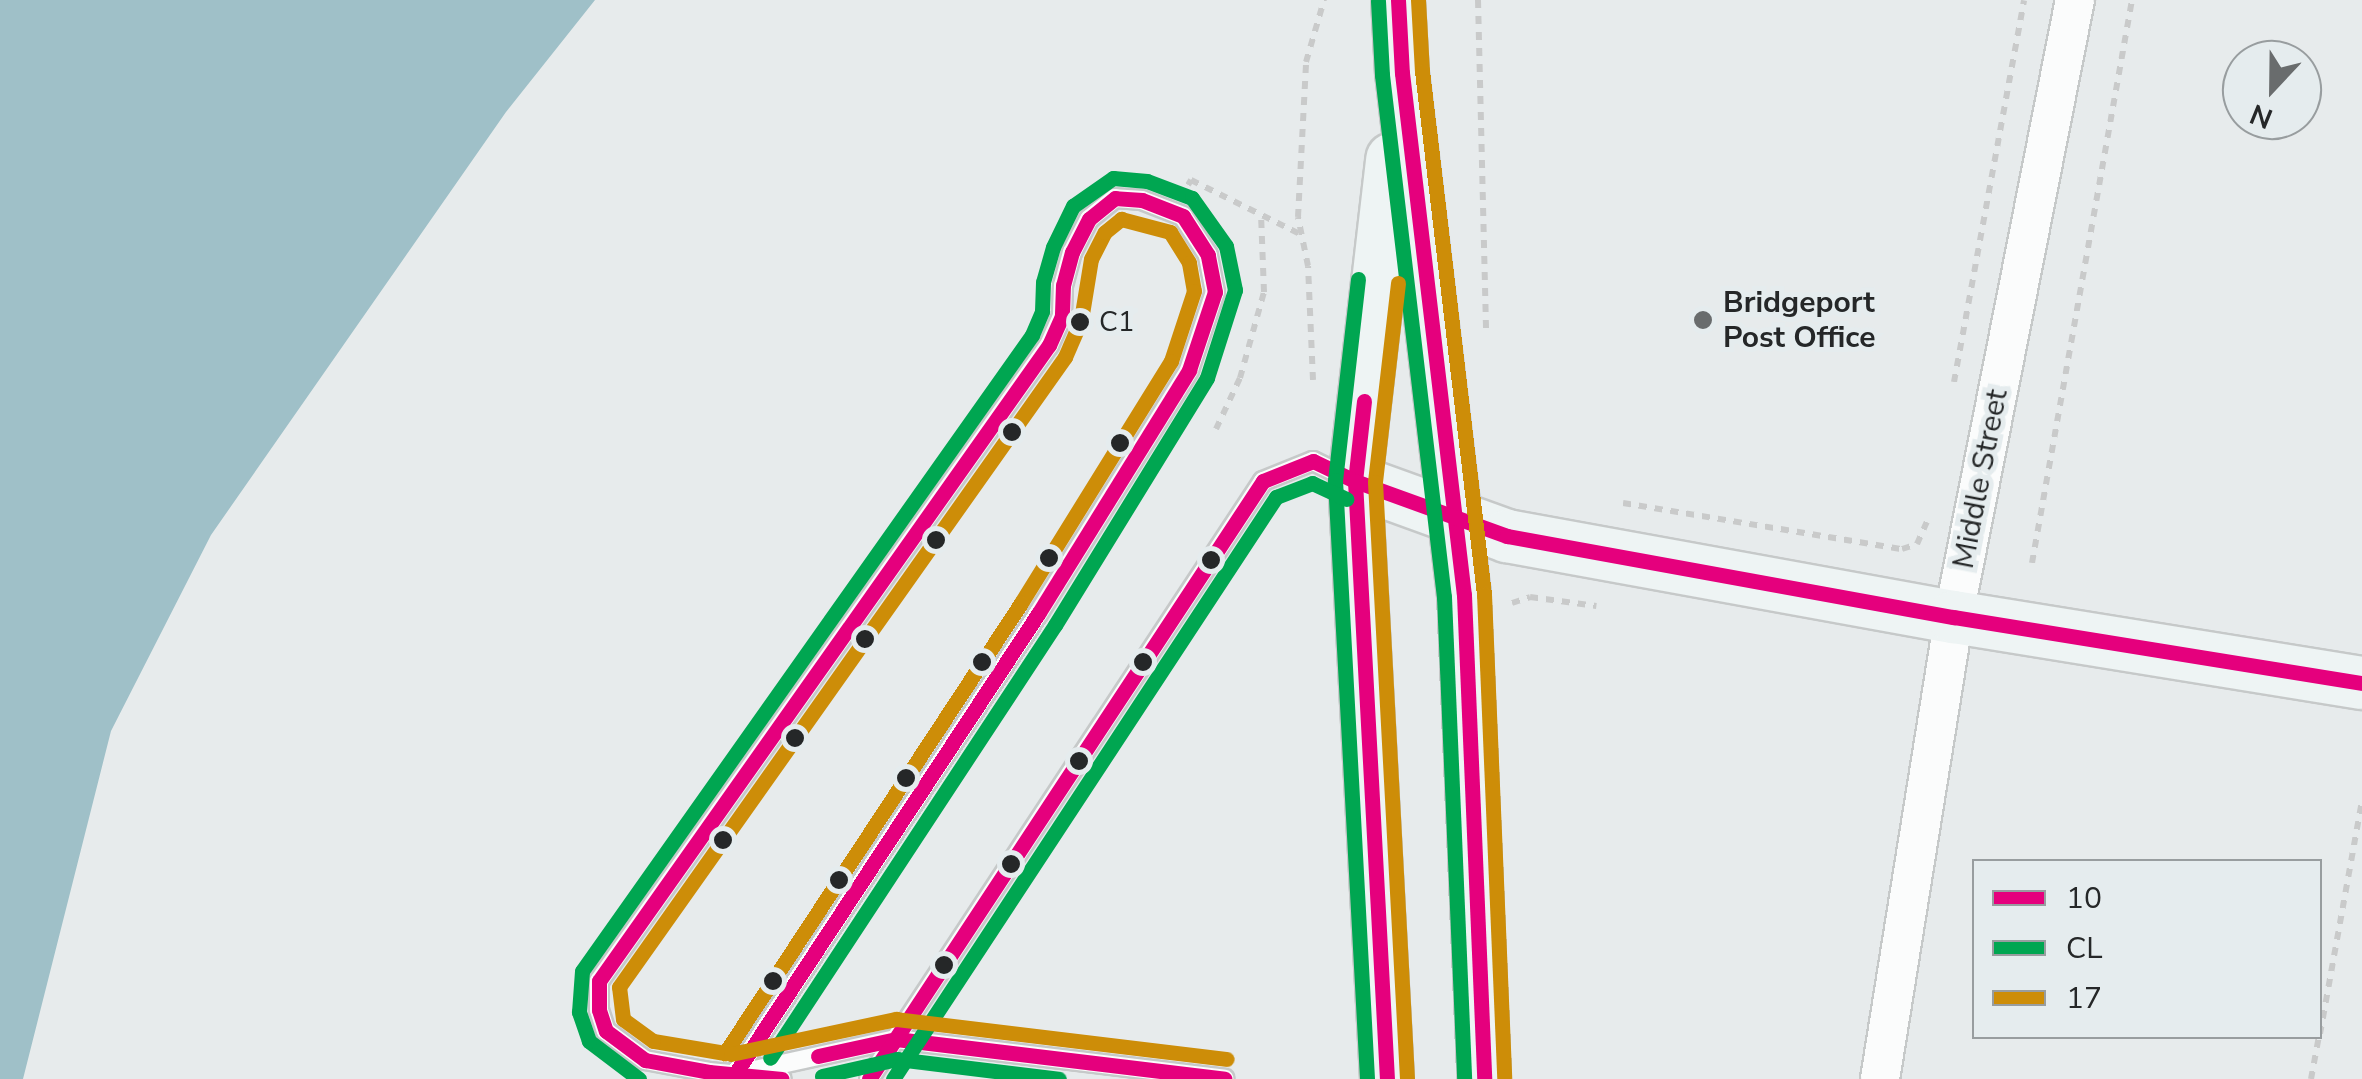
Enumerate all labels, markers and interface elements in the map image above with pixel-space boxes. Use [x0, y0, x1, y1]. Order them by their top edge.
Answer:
north arrow [2222, 40, 2322, 140]
text: N [2245, 94, 2278, 138]
place label: Bridgeport Post Office [1723, 285, 1875, 356]
place label: C1 [1099, 305, 1135, 339]
marker: Bridgeport Post Office [1692, 309, 1714, 331]
marker: C1 [1070, 312, 1090, 332]
street label: Middle Street [1946, 386, 2016, 572]
unlabelled marker [1002, 422, 1022, 442]
unlabelled marker [1110, 433, 1130, 453]
unlabelled marker [926, 530, 946, 550]
unlabelled marker [1039, 548, 1059, 568]
unlabelled marker [1201, 550, 1221, 570]
unlabelled marker [855, 629, 875, 649]
unlabelled marker [972, 652, 992, 672]
unlabelled marker [1133, 652, 1153, 672]
unlabelled marker [785, 728, 805, 748]
unlabelled marker [1069, 751, 1089, 771]
unlabelled marker [896, 768, 916, 788]
unlabelled marker [713, 830, 733, 850]
unlabelled marker [1001, 854, 1021, 874]
legend [1972, 859, 2322, 1039]
unlabelled marker [829, 870, 849, 890]
text: 10 [2066, 878, 2102, 919]
text: CL [2066, 928, 2102, 969]
unlabelled marker [934, 955, 954, 975]
unlabelled marker [763, 971, 783, 991]
text: 17 [2066, 978, 2102, 1019]

